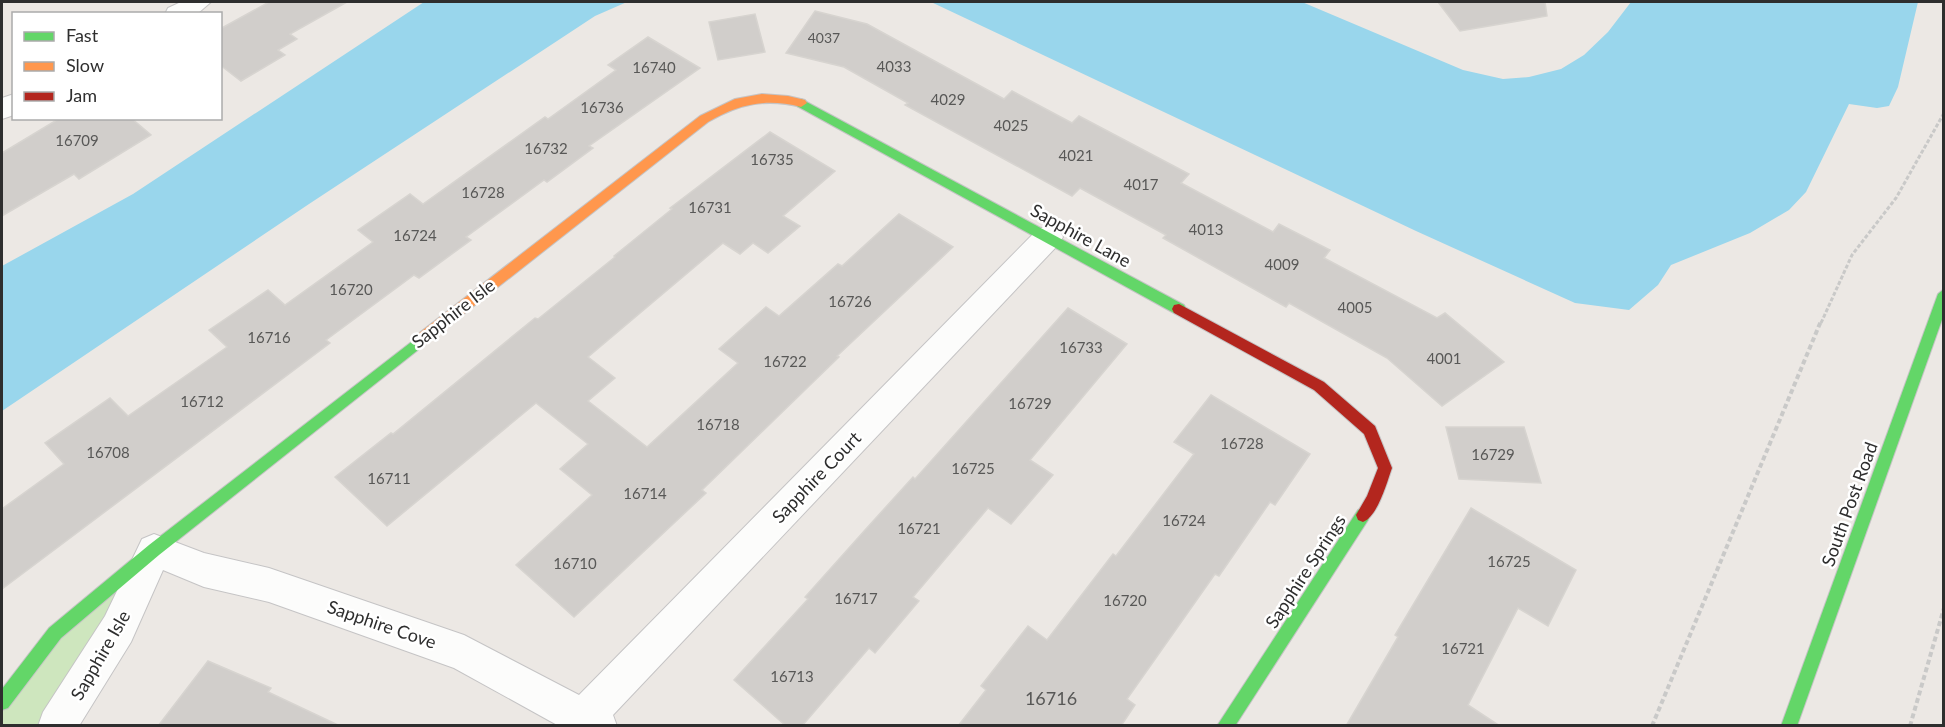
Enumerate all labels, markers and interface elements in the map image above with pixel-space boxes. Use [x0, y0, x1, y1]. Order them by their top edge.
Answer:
legend [12, 12, 222, 120]
text: Fast [66, 24, 99, 46]
house number: 4037 [808, 29, 840, 46]
text: Slow [66, 54, 104, 76]
house number: 4033 [877, 57, 911, 75]
house number: 16740 [632, 58, 676, 76]
text: Jam [66, 84, 97, 106]
house number: 4029 [931, 90, 965, 108]
house number: 16736 [580, 98, 624, 116]
house number: 4025 [994, 116, 1028, 134]
house number: 16709 [55, 131, 99, 149]
house number: 16732 [524, 139, 568, 157]
house number: 4021 [1059, 146, 1093, 164]
house number: 16735 [750, 150, 794, 168]
house number: 4017 [1124, 175, 1159, 193]
house number: 16728 [461, 183, 505, 201]
house number: 16731 [688, 198, 732, 216]
street label: Sapphire Lane [1027, 198, 1135, 272]
house number: 4013 [1189, 220, 1223, 238]
house number: 16724 [393, 226, 437, 244]
house number: 4009 [1265, 255, 1299, 273]
street label: Sapphire Isle [407, 274, 499, 352]
house number: 16720 [329, 280, 373, 298]
house number: 16726 [828, 292, 872, 310]
house number: 4005 [1338, 298, 1372, 316]
house number: 16716 [247, 328, 291, 346]
house number: 16733 [1059, 338, 1103, 356]
house number: 4001 [1427, 349, 1461, 367]
house number: 16722 [763, 352, 807, 370]
house number: 16712 [180, 392, 224, 410]
house number: 16729 [1008, 394, 1052, 412]
house number: 16718 [696, 415, 740, 433]
street label: Sapphire Court [767, 426, 865, 527]
house number: 16728 [1220, 434, 1264, 452]
street label: South Post Road [1816, 439, 1882, 569]
house number: 16708 [86, 443, 130, 461]
house number: 16729 [1471, 445, 1515, 463]
house number: 16725 [951, 459, 995, 477]
house number: 16711 [367, 469, 411, 487]
house number: 16714 [623, 484, 667, 502]
street label: Sapphire Springs [1260, 510, 1350, 632]
house number: 16724 [1162, 511, 1206, 529]
house number: 16721 [897, 519, 941, 537]
house number: 16725 [1487, 552, 1531, 570]
house number: 16710 [553, 554, 597, 572]
house number: 16717 [834, 589, 878, 607]
house number: 16720 [1103, 591, 1147, 609]
street label: Sapphire Cove [325, 595, 439, 653]
street label: Sapphire Isle [66, 606, 134, 704]
house number: 16721 [1441, 639, 1485, 657]
house number: 16713 [770, 667, 814, 685]
house number: 16716 [1025, 687, 1077, 709]

